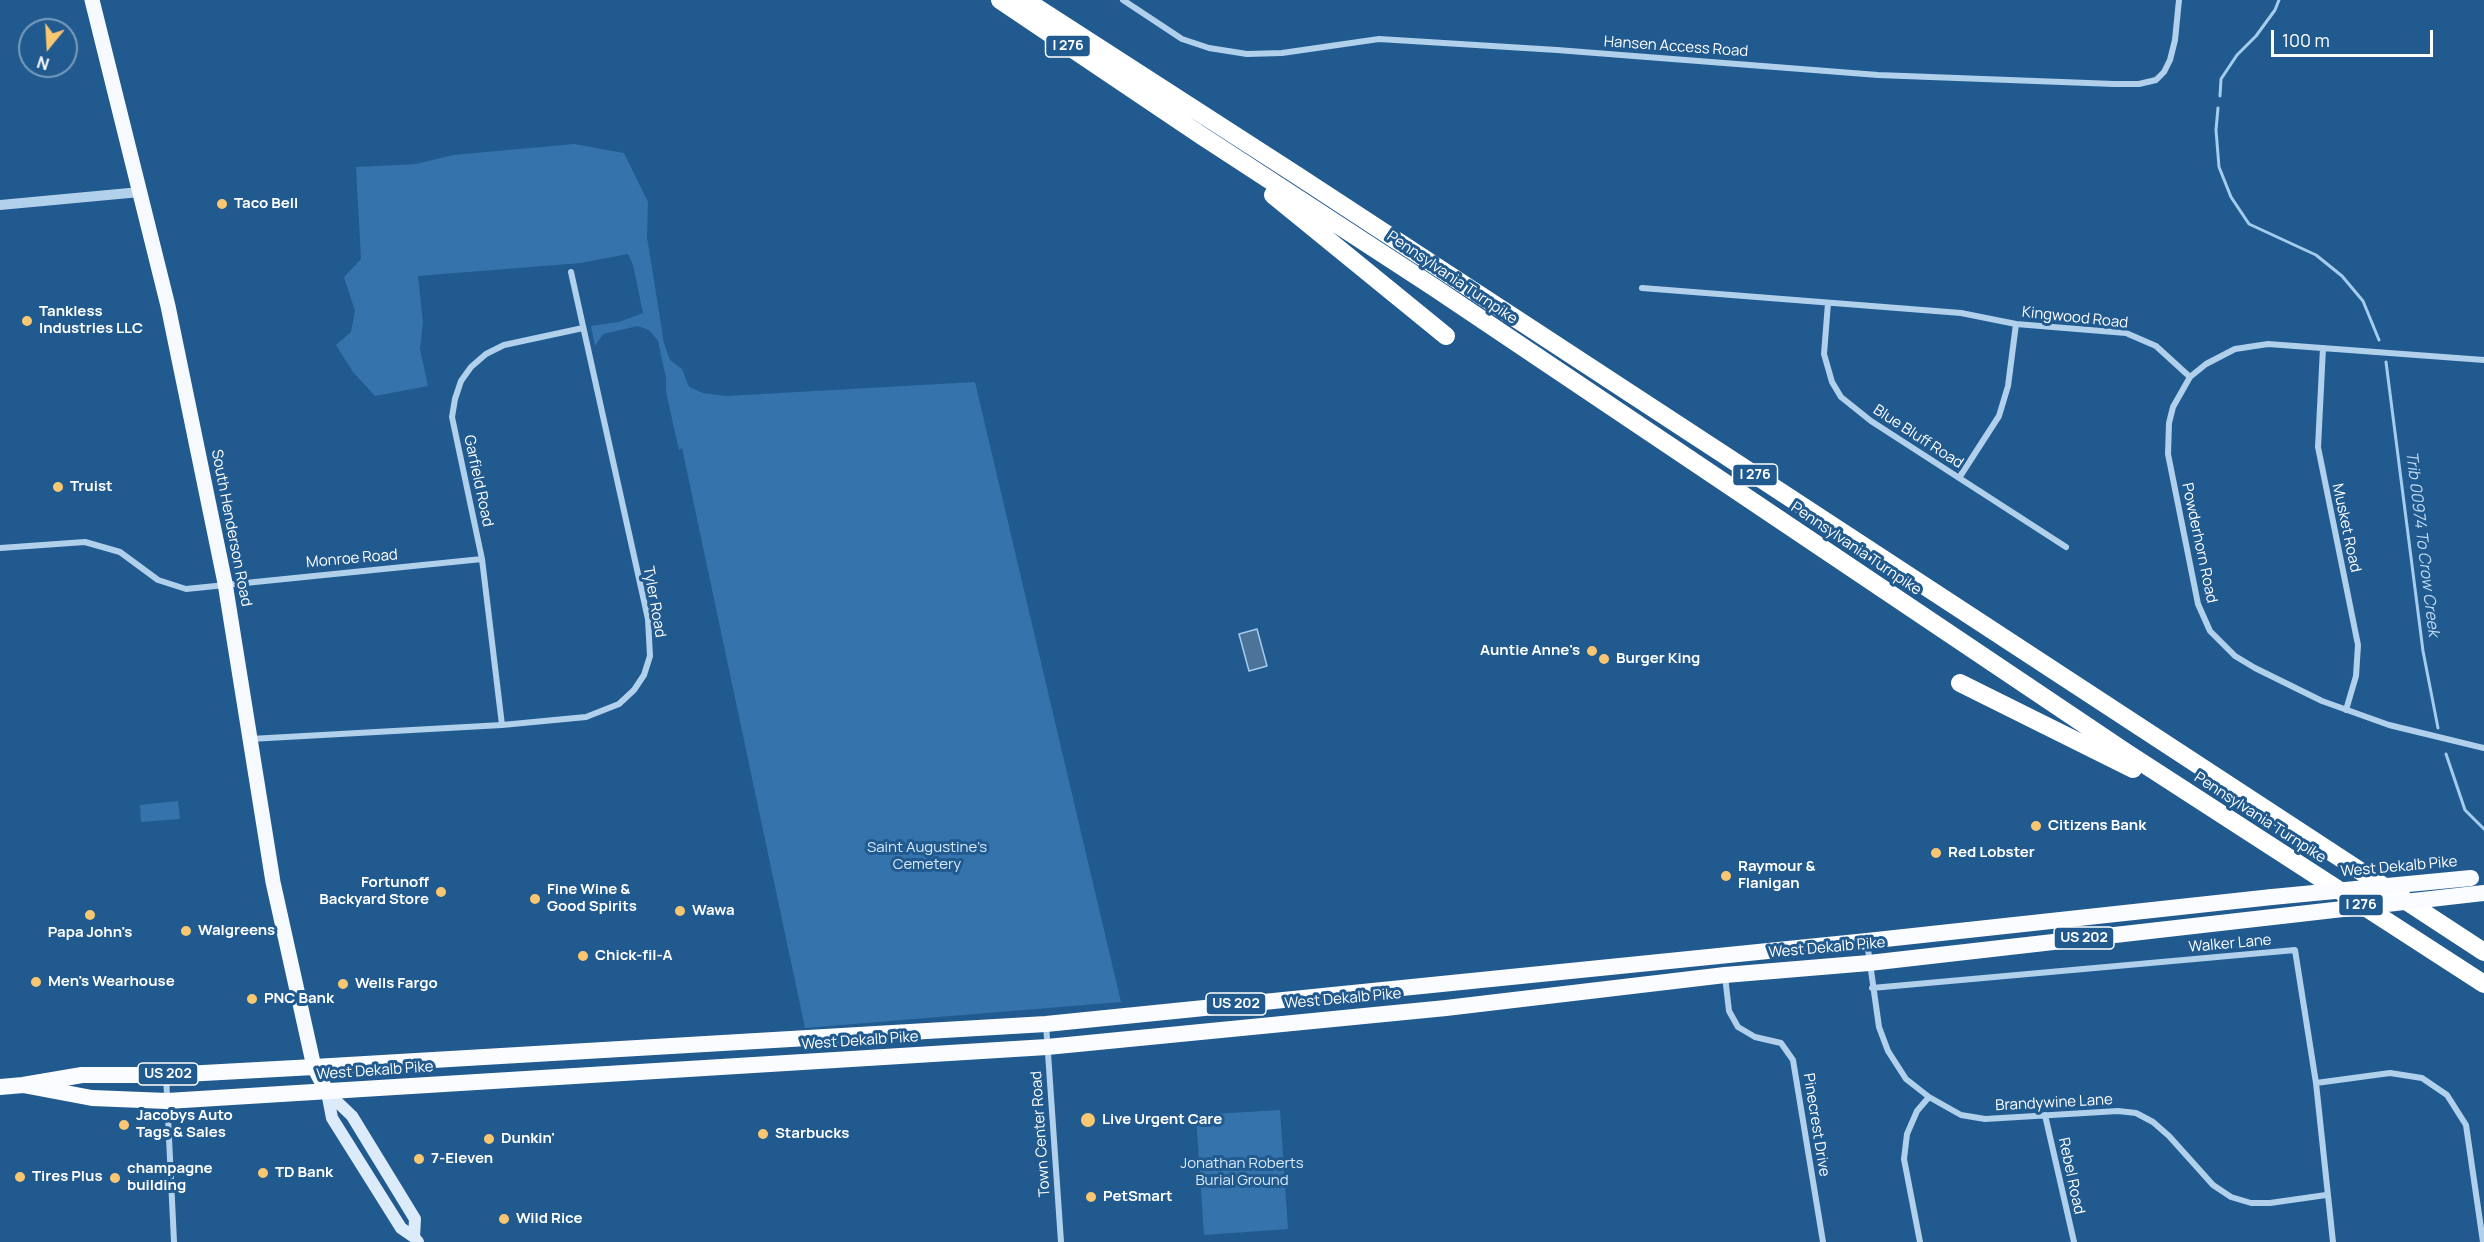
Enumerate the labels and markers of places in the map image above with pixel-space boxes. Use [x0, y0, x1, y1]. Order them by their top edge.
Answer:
place label: Taco Bell [234, 195, 298, 213]
marker: Taco Bell [215, 197, 229, 211]
place label: Tankless Industries LLC [39, 303, 143, 338]
marker: Tankless Industries LLC [20, 314, 34, 328]
place label: Truist [70, 478, 113, 496]
marker: Truist [51, 480, 65, 494]
place label: Auntie Anne's [1480, 642, 1580, 660]
marker: Auntie Anne's [1585, 644, 1599, 658]
place label: Burger King [1616, 650, 1700, 668]
marker: Burger King [1597, 652, 1611, 666]
place label: Citizens Bank [2048, 817, 2146, 835]
marker: Citizens Bank [2029, 819, 2043, 833]
place label: Red Lobster [1948, 844, 2035, 862]
marker: Red Lobster [1929, 846, 1943, 860]
place label: Raymour & Flanigan [1738, 858, 1816, 893]
marker: Raymour & Flanigan [1719, 869, 1733, 883]
place label: Fortunoff Backyard Store [319, 874, 429, 909]
place label: Fine Wine & Good Spirits [547, 881, 637, 916]
marker: Fortunoff Backyard Store [434, 885, 448, 899]
marker: Fine Wine & Good Spirits [528, 892, 542, 906]
place label: Wawa [692, 902, 735, 920]
marker: Wawa [673, 904, 687, 918]
marker: Papa John's [83, 908, 97, 922]
place label: Walgreens [198, 922, 275, 940]
place label: Papa John's [48, 924, 132, 942]
marker: Walgreens [179, 924, 193, 938]
place label: Chick-fil-A [595, 947, 673, 965]
marker: Chick-fil-A [576, 949, 590, 963]
place label: Men's Wearhouse [48, 973, 175, 991]
marker: Men's Wearhouse [29, 975, 43, 989]
place label: Wells Fargo [355, 975, 438, 993]
marker: Wells Fargo [336, 977, 350, 991]
place label: PNC Bank [264, 990, 334, 1008]
marker: PNC Bank [245, 992, 259, 1006]
place label: Jacobys Auto Tags & Sales [136, 1107, 233, 1142]
marker: Live Urgent Care [1079, 1111, 1097, 1129]
place label: Live Urgent Care [1102, 1111, 1222, 1129]
marker: Jacobys Auto Tags & Sales [117, 1118, 131, 1132]
place label: Starbucks [775, 1125, 849, 1143]
marker: Starbucks [756, 1127, 770, 1141]
place label: Dunkin' [501, 1130, 555, 1148]
marker: Dunkin' [482, 1132, 496, 1146]
place label: 7-Eleven [431, 1150, 493, 1168]
marker: 7-Eleven [412, 1152, 426, 1166]
place label: champagne building [127, 1160, 213, 1195]
place label: TD Bank [275, 1164, 333, 1182]
marker: TD Bank [256, 1166, 270, 1180]
place label: Tires Plus [32, 1168, 103, 1186]
marker: Tires Plus [13, 1170, 27, 1184]
marker: champagne building [108, 1171, 122, 1185]
place label: PetSmart [1103, 1188, 1172, 1206]
marker: PetSmart [1084, 1190, 1098, 1204]
place label: Wild Rice [516, 1210, 583, 1228]
marker: Wild Rice [497, 1212, 511, 1226]

